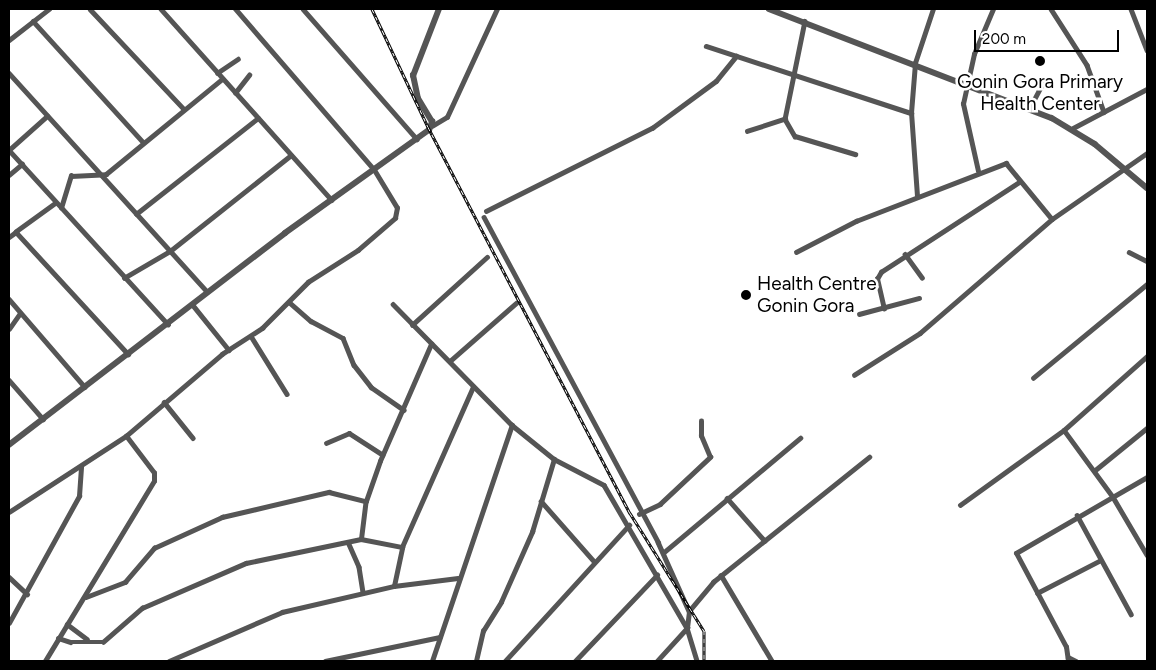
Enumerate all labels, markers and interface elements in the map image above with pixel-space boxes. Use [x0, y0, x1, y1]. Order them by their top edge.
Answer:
scale bar [976, 20, 1121, 52]
text: 200 m [982, 30, 1026, 48]
marker: Gonin Gora Primary Health Center [1033, 54, 1047, 68]
place label: Gonin Gora Primary Health Center [957, 71, 1123, 115]
place label: Health Centre Gonin Gora [757, 273, 877, 317]
marker: Health Centre Gonin Gora [739, 288, 753, 302]

